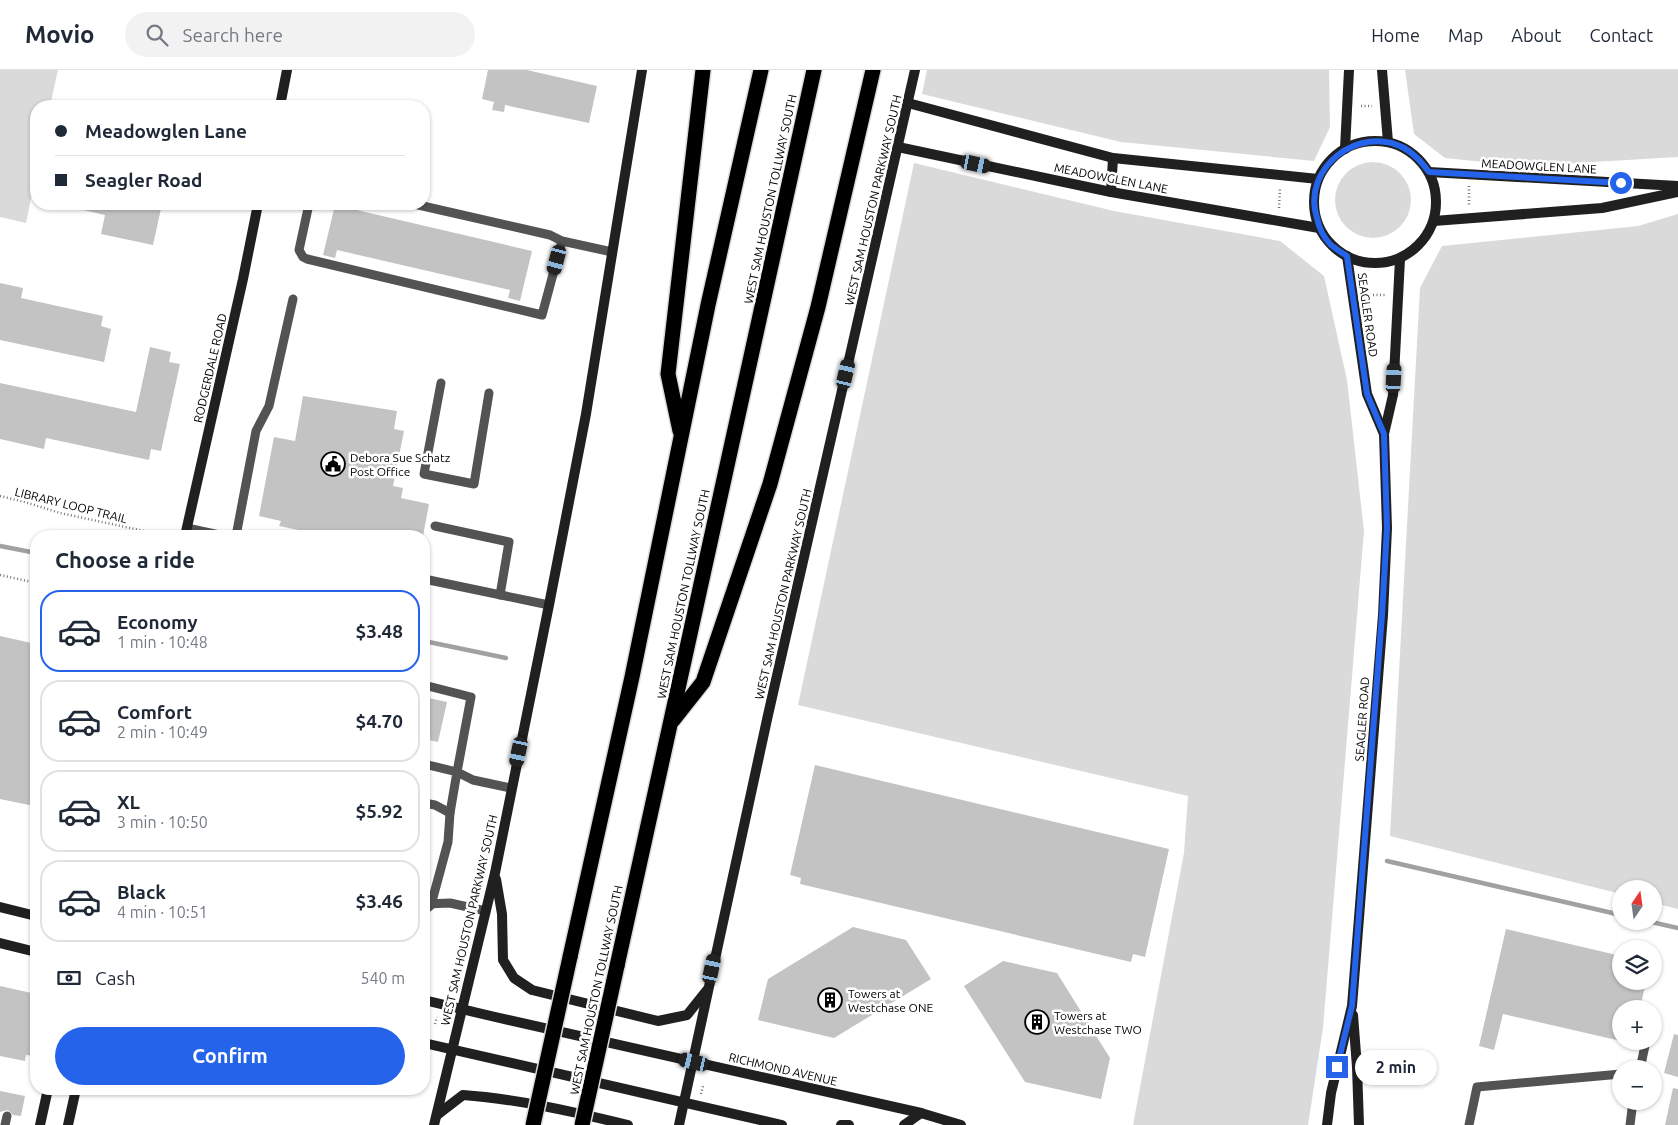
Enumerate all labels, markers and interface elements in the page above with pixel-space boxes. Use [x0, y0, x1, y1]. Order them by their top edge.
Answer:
search box [125, 12, 475, 57]
text: Movio [25, 21, 95, 48]
icon: search [143, 21, 171, 49]
text: Search here [183, 24, 283, 46]
text: Home [1371, 25, 1420, 45]
text: Map [1448, 25, 1483, 45]
text: About [1511, 25, 1561, 45]
text: Contact [1589, 25, 1653, 45]
street label: WEST SAM HOUSTON TOLLWAY SOUTH [741, 93, 799, 305]
street label: WEST SAM HOUSTON PARKWAY SOUTH [842, 93, 904, 307]
text: Meadowglen Lane [85, 120, 247, 142]
car [959, 154, 992, 174]
street label: MEADOWGLEN LANE [1481, 156, 1597, 176]
street label: MEADOWGLEN LANE [1053, 161, 1169, 195]
text: Seagler Road [85, 169, 203, 191]
route start [1610, 172, 1632, 194]
car [545, 244, 568, 276]
street label: SEAGLER ROAD [1356, 272, 1380, 358]
street label: RODGERDALE ROAD [191, 312, 229, 424]
car [835, 358, 856, 390]
car [1385, 363, 1402, 393]
public building icon: Debora Sue Schatz Post Office [320, 451, 346, 477]
place label: Debora Sue Schatz Post Office [350, 451, 451, 478]
street label: LIBRARY LOOP TRAIL [14, 485, 128, 525]
street label: WEST SAM HOUSTON PARKWAY SOUTH [752, 487, 814, 701]
street label: WEST SAM HOUSTON TOLLWAY SOUTH [654, 488, 712, 700]
text: Choose a ride [55, 547, 195, 572]
icon: car [57, 609, 102, 654]
text: Economy [117, 611, 198, 633]
text: $3.48 [355, 620, 403, 642]
text: 1 min · 10:48 [117, 633, 208, 651]
street label: SEAGLER ROAD [1353, 676, 1371, 762]
icon: car [57, 699, 102, 744]
text: Comfort [117, 701, 192, 723]
text: $4.70 [355, 710, 403, 732]
text: 2 min · 10:49 [117, 723, 208, 741]
car [508, 736, 529, 768]
icon: car [57, 789, 102, 834]
text: XL [117, 791, 140, 813]
text: $5.92 [355, 800, 403, 822]
text: 3 min · 10:50 [117, 813, 208, 831]
street label: WEST SAM HOUSTON PARKWAY SOUTH [438, 813, 500, 1027]
icon: car [57, 879, 102, 924]
north arrow [1612, 880, 1662, 930]
map controls [1612, 880, 1662, 1110]
text: Black [117, 881, 166, 903]
street label: WEST SAM HOUSTON TOLLWAY SOUTH [567, 884, 625, 1096]
text: $3.46 [355, 890, 403, 912]
text: 4 min · 10:51 [117, 903, 208, 921]
button: layers [1612, 940, 1662, 990]
car [701, 953, 722, 985]
icon: cash [55, 964, 83, 992]
text: Cash [95, 967, 136, 989]
text: 540 m [360, 969, 405, 987]
building icon: Towers at Westchase ONE [817, 987, 843, 1013]
place label: Towers at Westchase ONE [848, 987, 934, 1014]
button: + [1612, 1000, 1662, 1050]
building icon: Towers at Westchase TWO [1024, 1009, 1050, 1035]
place label: Towers at Westchase TWO [1054, 1009, 1142, 1036]
button: Confirm [55, 1027, 405, 1085]
street label: RICHMOND AVENUE [728, 1050, 839, 1088]
callout: 2 min [1354, 1050, 1437, 1084]
car [677, 1051, 710, 1073]
route end [1326, 1056, 1348, 1078]
text: 2 min [1376, 1058, 1416, 1076]
button: − [1612, 1060, 1662, 1110]

